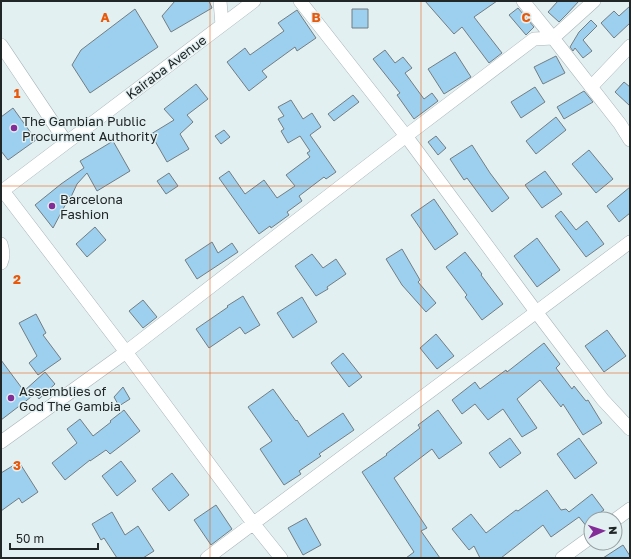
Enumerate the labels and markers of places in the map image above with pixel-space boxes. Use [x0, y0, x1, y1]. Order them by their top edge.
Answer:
place label: The Gambian Public Procurment Authority [22, 113, 158, 144]
marker: The Gambian Public Procurment Authority [9, 123, 19, 133]
place label: Barcelona Fashion [60, 191, 123, 222]
marker: Barcelona Fashion [47, 201, 57, 211]
place label: Assemblies of God The Gambia [19, 383, 121, 414]
marker: Assemblies of God The Gambia [6, 393, 16, 403]

